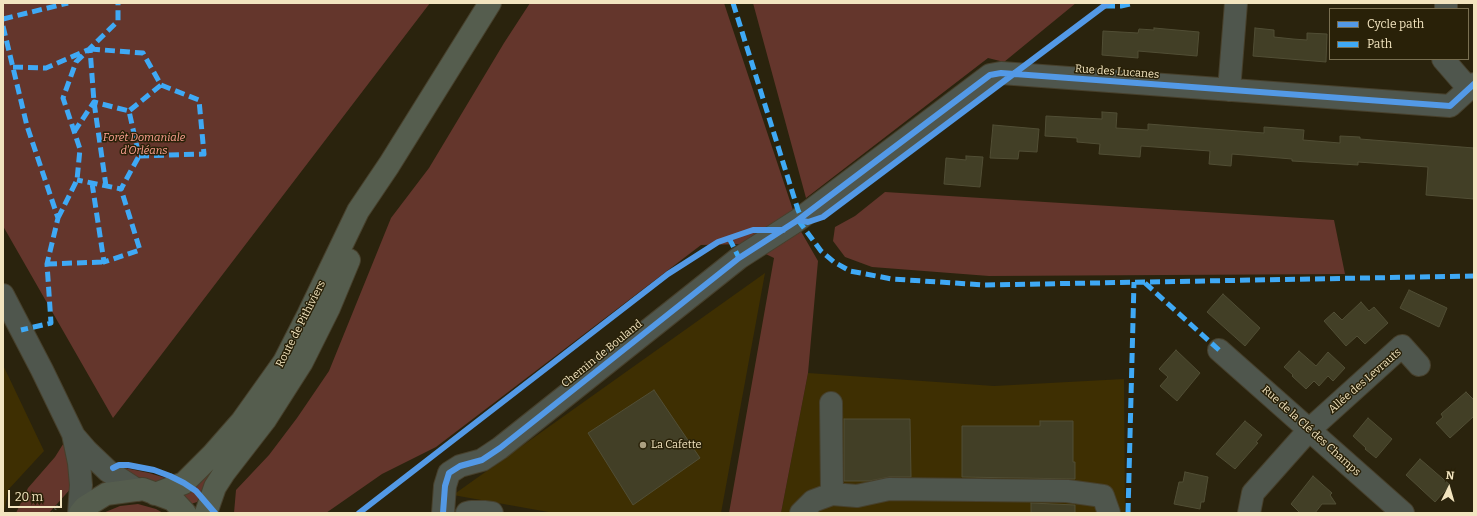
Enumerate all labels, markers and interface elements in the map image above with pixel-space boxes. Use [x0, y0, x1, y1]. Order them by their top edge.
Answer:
legend [1329, 8, 1469, 60]
text: Cycle path [1367, 17, 1424, 31]
text: Path [1367, 37, 1392, 51]
street label: Rue des Lucanes [1074, 62, 1160, 82]
park label: Forêt Domaniale d'Orléans [103, 131, 185, 157]
street label: Route de Pithiviers [273, 278, 329, 370]
street label: Chemin de Bouland [559, 317, 645, 391]
street label: Allée des Levrauts [1326, 346, 1404, 416]
street label: Rue de la Clé des Champs [1259, 383, 1363, 479]
place label: La Cafette [651, 438, 702, 452]
marker: La Cafette [638, 440, 648, 450]
north arrow [1429, 468, 1469, 508]
text: N [1445, 469, 1455, 482]
scale bar [10, 482, 64, 508]
text: 20 m [15, 490, 43, 504]

